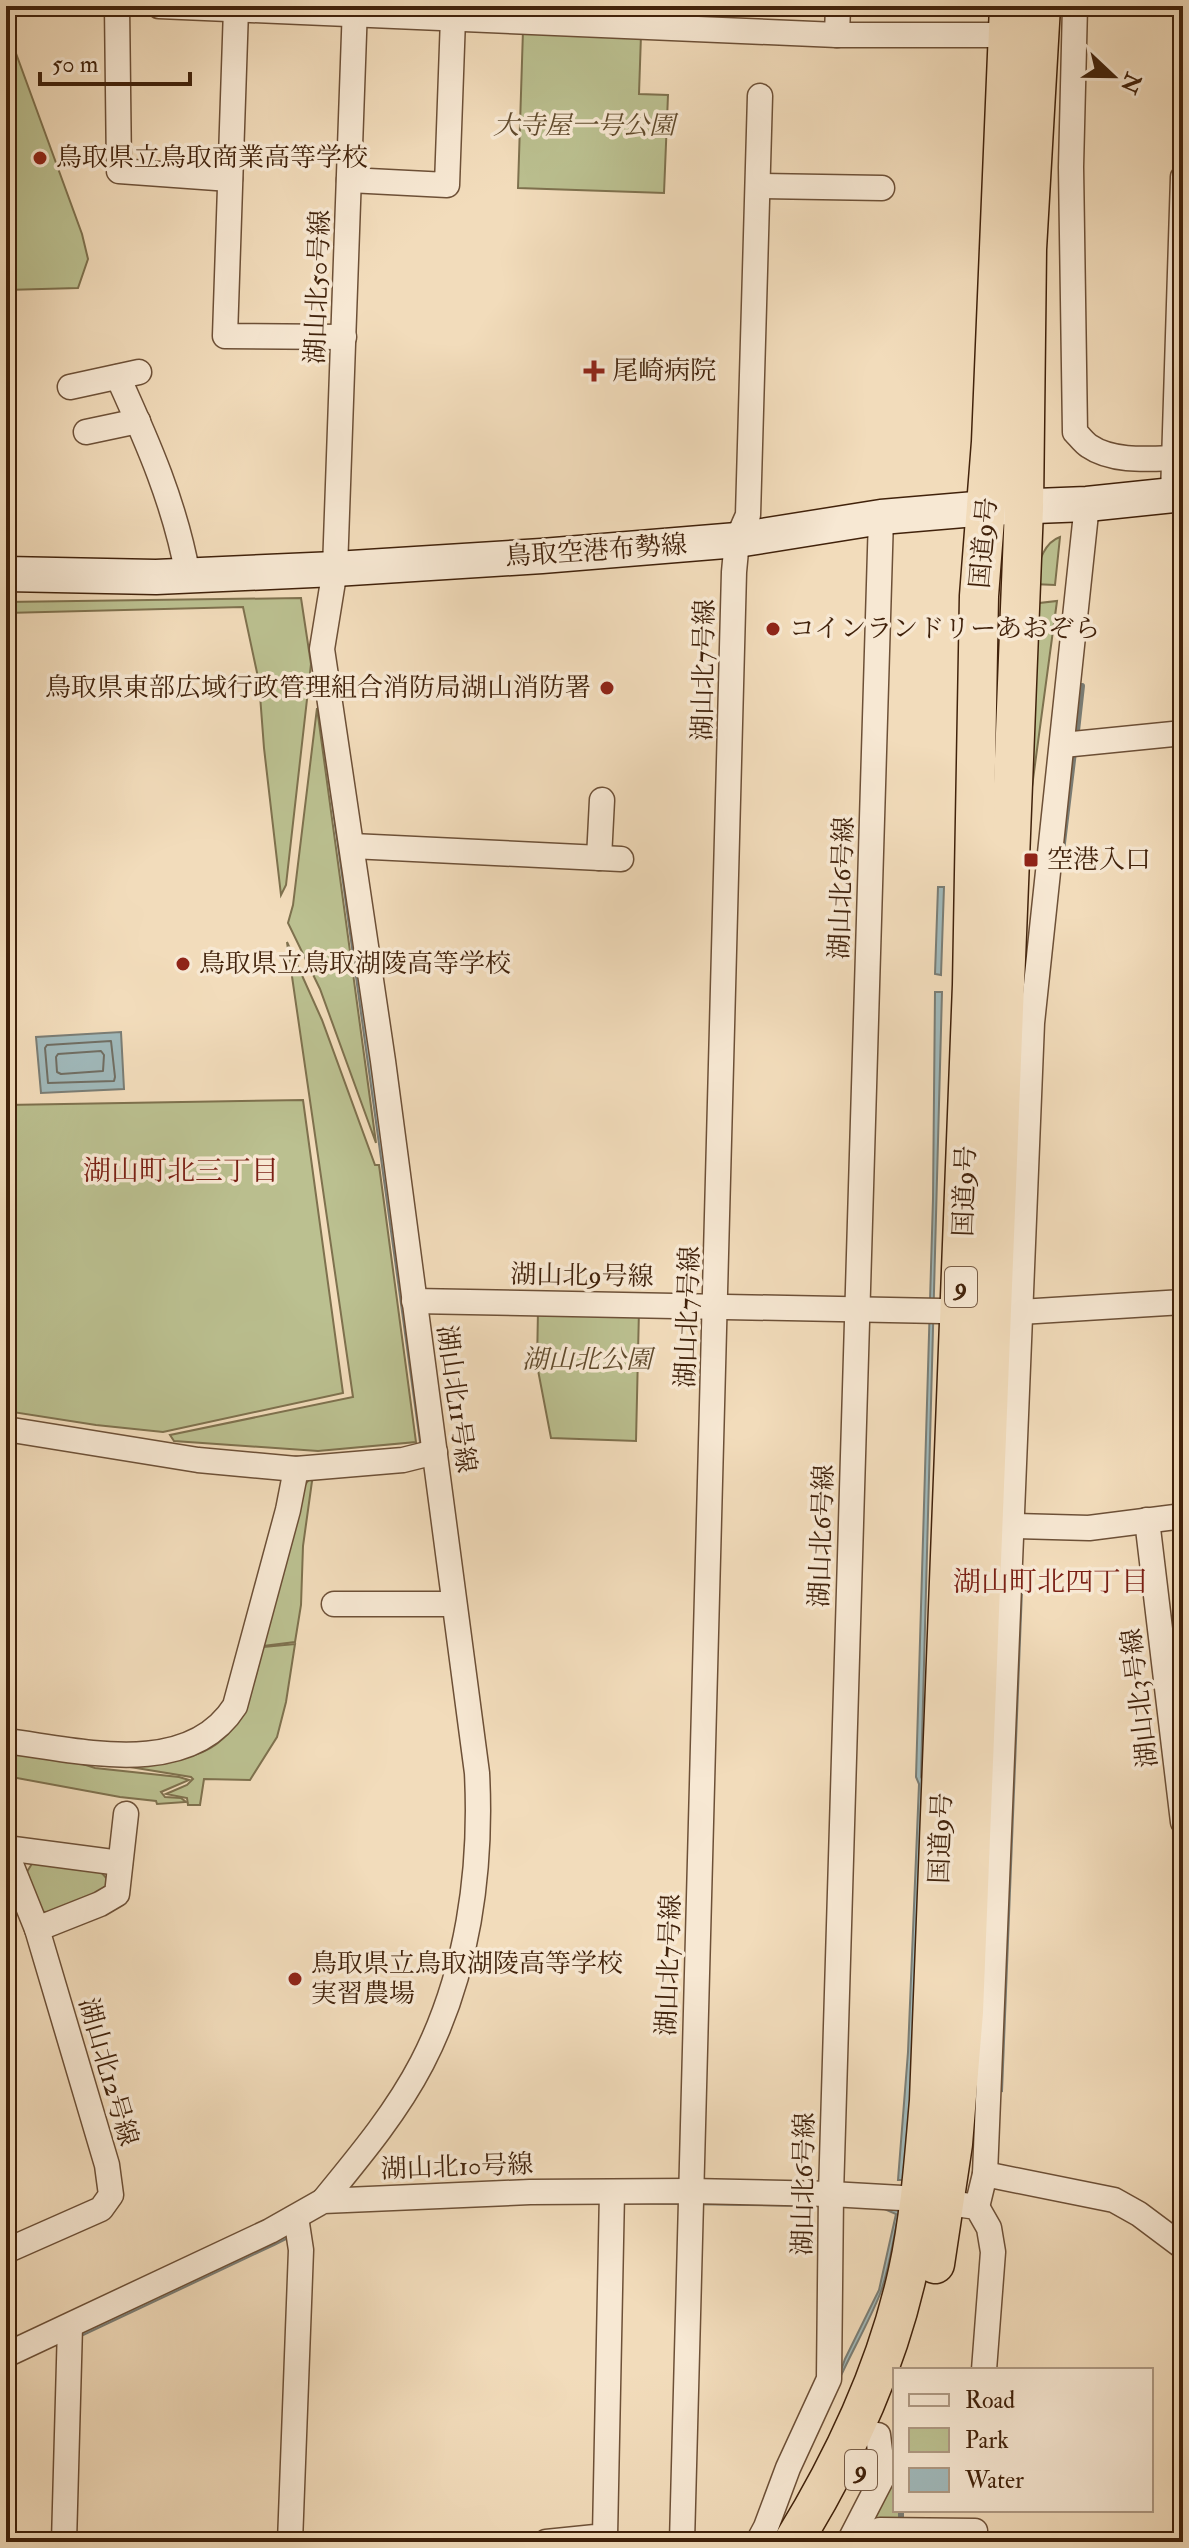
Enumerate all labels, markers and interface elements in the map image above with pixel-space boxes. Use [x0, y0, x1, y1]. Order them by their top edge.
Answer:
scale bar [40, 36, 190, 86]
north arrow [1073, 36, 1153, 116]
text: 50 m [52, 49, 99, 80]
text: N [1114, 68, 1148, 98]
park label: 大寺屋一号公園 [493, 110, 679, 142]
place label: 鳥取県立鳥取商業高等学校 [56, 142, 368, 174]
marker: 鳥取県立鳥取商業高等学校 [31, 149, 49, 167]
street label: 湖山北50号線 [299, 209, 337, 365]
place label: 尾崎病院 [612, 355, 716, 387]
marker: 尾崎病院 [583, 360, 605, 382]
street label: 国道9号 [964, 496, 1004, 590]
street label: 鳥取空港布勢線 [504, 529, 688, 573]
street label: 湖山北7号線 [687, 599, 721, 741]
place label: コインランドリーあおぞら [789, 613, 1100, 645]
marker: コインランドリーあおぞら [764, 620, 782, 638]
place label: 鳥取県東部広域行政管理組合消防局湖山消防署 [45, 672, 591, 704]
marker: 鳥取県東部広域行政管理組合消防局湖山消防署 [598, 679, 616, 697]
street label: 湖山北6号線 [824, 816, 860, 960]
place label: 空港入口 [1047, 844, 1151, 876]
marker: 空港入口 [1022, 851, 1040, 869]
place label: 鳥取県立鳥取湖陵高等学校 [199, 948, 511, 980]
marker: 鳥取県立鳥取湖陵高等学校 [174, 955, 192, 973]
street label: 国道9号 [947, 1145, 983, 1237]
district label: 湖山町北三丁目 [83, 1154, 279, 1189]
street label: 湖山北7号線 [670, 1246, 706, 1388]
street label: 湖山北9号線 [510, 1259, 654, 1293]
road number: 9 [945, 1267, 977, 1307]
street label: 湖山北11号線 [430, 1323, 482, 1475]
park label: 湖山北公園 [522, 1344, 656, 1376]
street label: 湖山北6号線 [804, 1464, 840, 1608]
district label: 湖山町北四丁目 [953, 1565, 1149, 1600]
street label: 湖山北3号線 [1116, 1627, 1164, 1769]
street label: 国道9号 [923, 1792, 959, 1884]
street label: 湖山北7号線 [651, 1894, 687, 2036]
place label: 鳥取県立鳥取湖陵高等学校 実習農場 [311, 1948, 623, 2010]
marker: 鳥取県立鳥取湖陵高等学校 実習農場 [286, 1970, 304, 1988]
street label: 湖山北12号線 [72, 1994, 144, 2150]
street label: 湖山北6号線 [787, 2112, 821, 2256]
street label: 湖山北10号線 [380, 2148, 534, 2186]
legend [893, 2368, 1153, 2512]
text: Road [965, 2385, 1015, 2416]
text: Park [965, 2425, 1009, 2456]
road number: 9 [845, 2450, 877, 2490]
text: Water [964, 2465, 1024, 2496]

